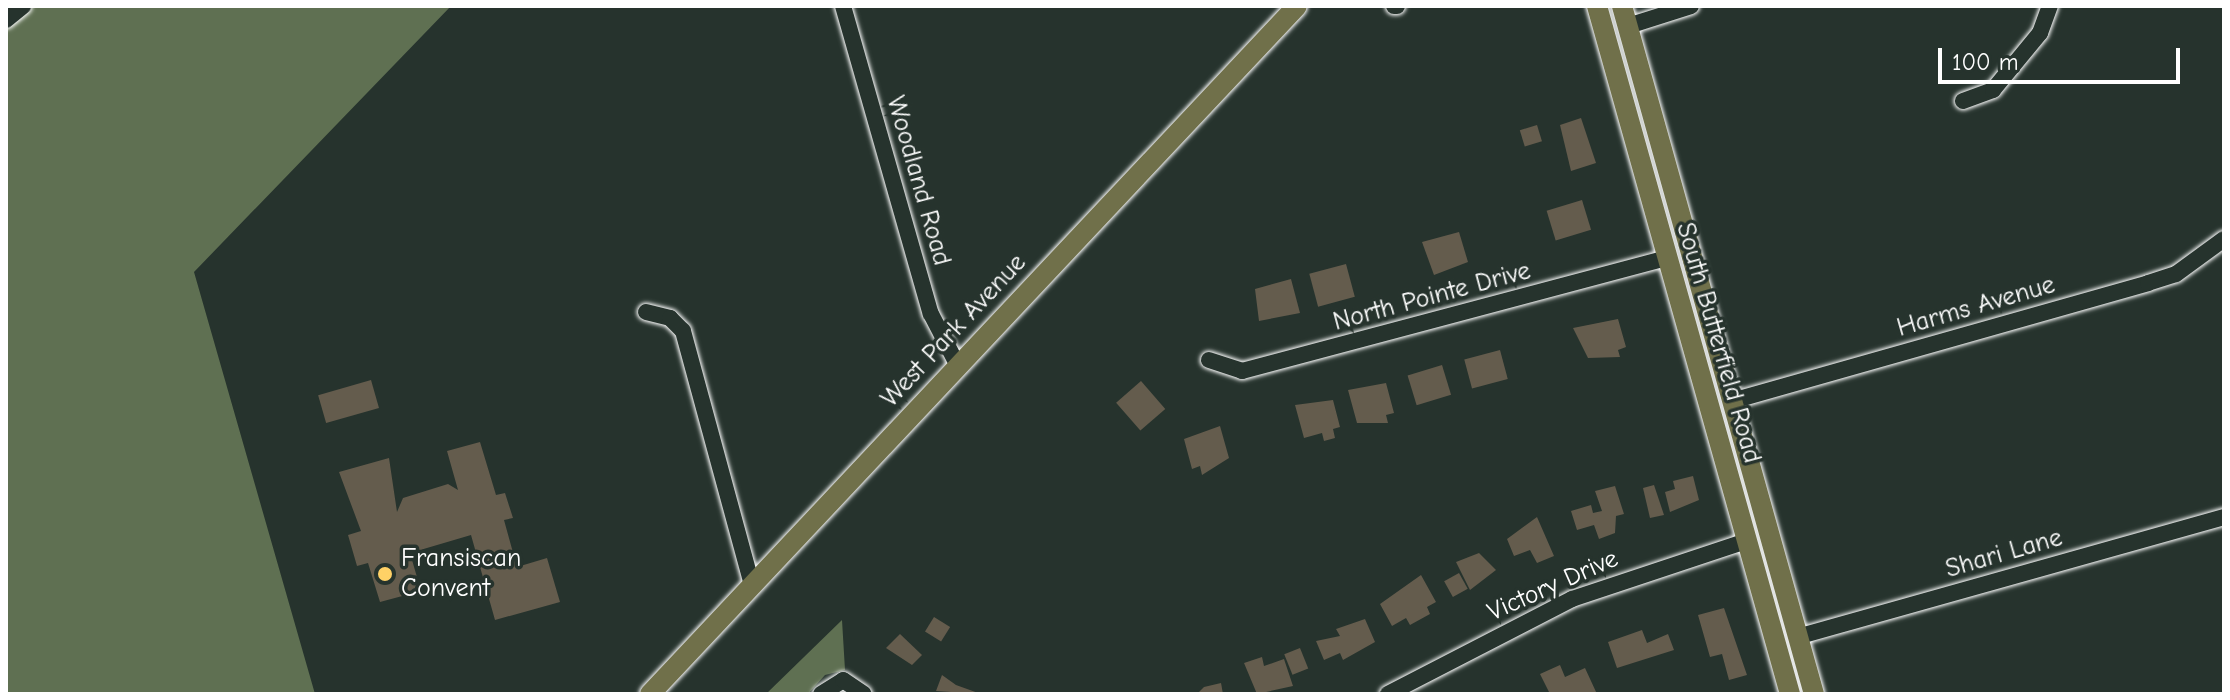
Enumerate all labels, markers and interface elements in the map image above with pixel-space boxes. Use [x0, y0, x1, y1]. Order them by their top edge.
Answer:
scale bar [1942, 32, 2184, 82]
text: 100 m [1952, 48, 2019, 76]
street label: Woodland Road [879, 93, 957, 269]
street label: South Butterfield Road [1669, 219, 1767, 467]
street label: West Park Avenue [875, 248, 1033, 414]
street label: North Pointe Drive [1330, 256, 1534, 338]
street label: Harms Avenue [1893, 270, 2059, 344]
street label: Shari Lane [1942, 522, 2066, 586]
place label: Fransiscan Convent [401, 543, 521, 604]
street label: Victory Drive [1483, 543, 1623, 629]
marker: Fransiscan Convent [376, 565, 394, 583]

